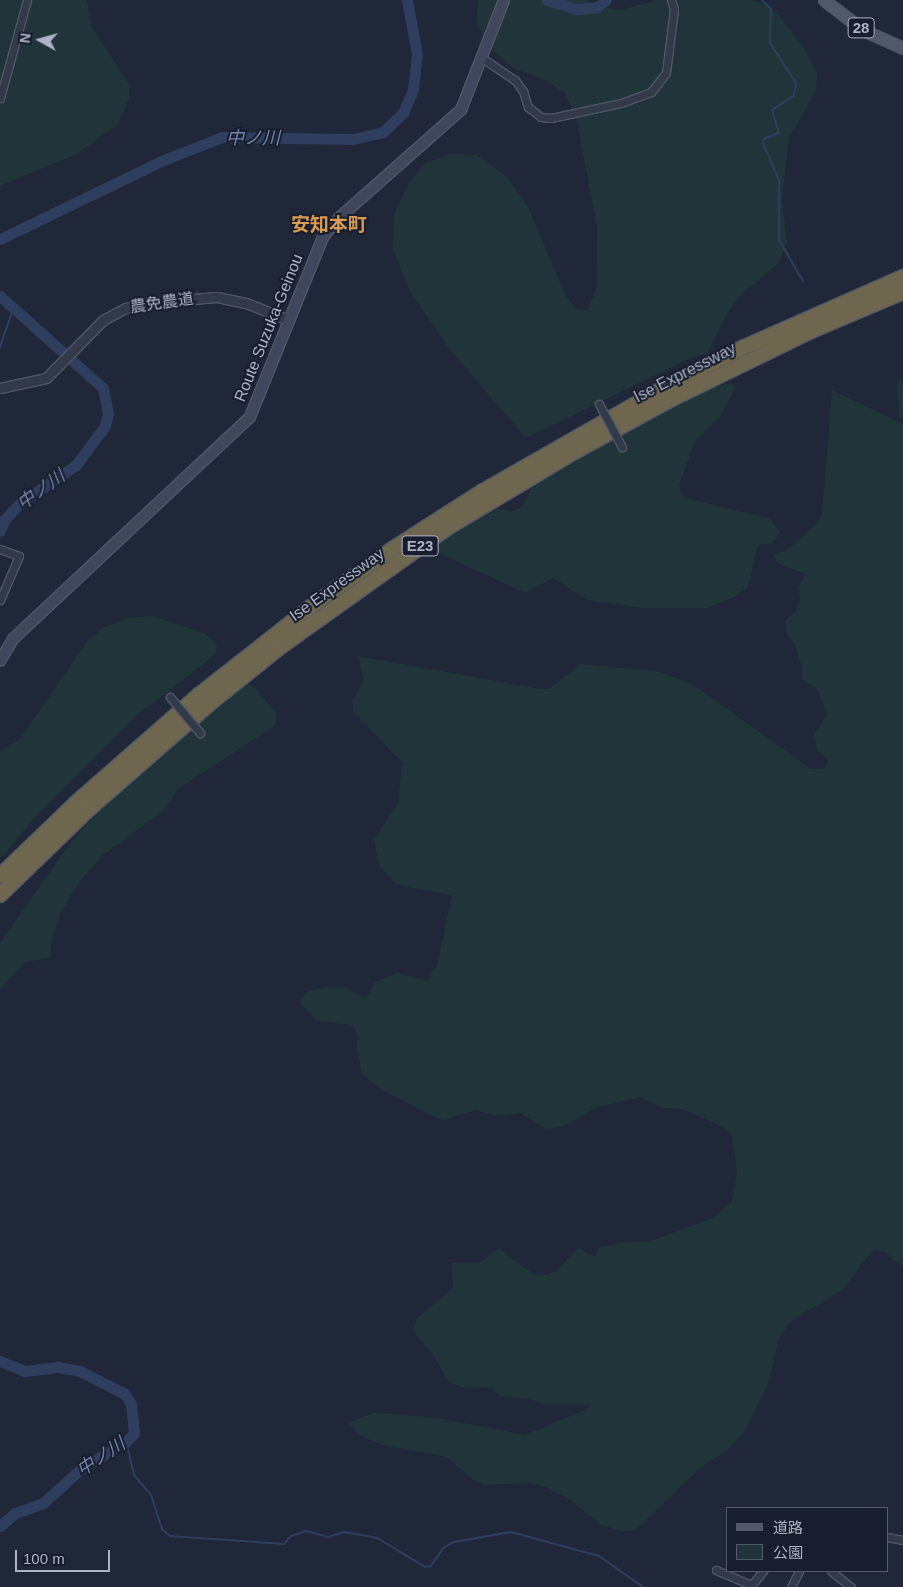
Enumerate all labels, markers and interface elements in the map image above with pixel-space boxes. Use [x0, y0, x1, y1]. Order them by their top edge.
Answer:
north arrow [15, 15, 65, 65]
road number: 28 [847, 15, 875, 40]
text: N [17, 32, 34, 44]
water label: 中ノ川 [226, 127, 280, 149]
district label: 安知本町 [291, 214, 367, 236]
street label: Route Suzuka-Geinou [231, 251, 307, 405]
street label: 農免農道 [129, 289, 195, 317]
street label: Ise Expressway [631, 339, 739, 407]
water label: 中ノ川 [13, 465, 69, 515]
road number: E23 [401, 534, 439, 558]
street label: Ise Expressway [286, 544, 388, 626]
water label: 中ノ川 [73, 1433, 129, 1481]
legend [726, 1507, 888, 1572]
text: 道路 [773, 1519, 803, 1536]
scale bar [18, 1540, 112, 1572]
text: 公園 [773, 1544, 803, 1561]
text: 100 m [23, 1550, 65, 1567]

